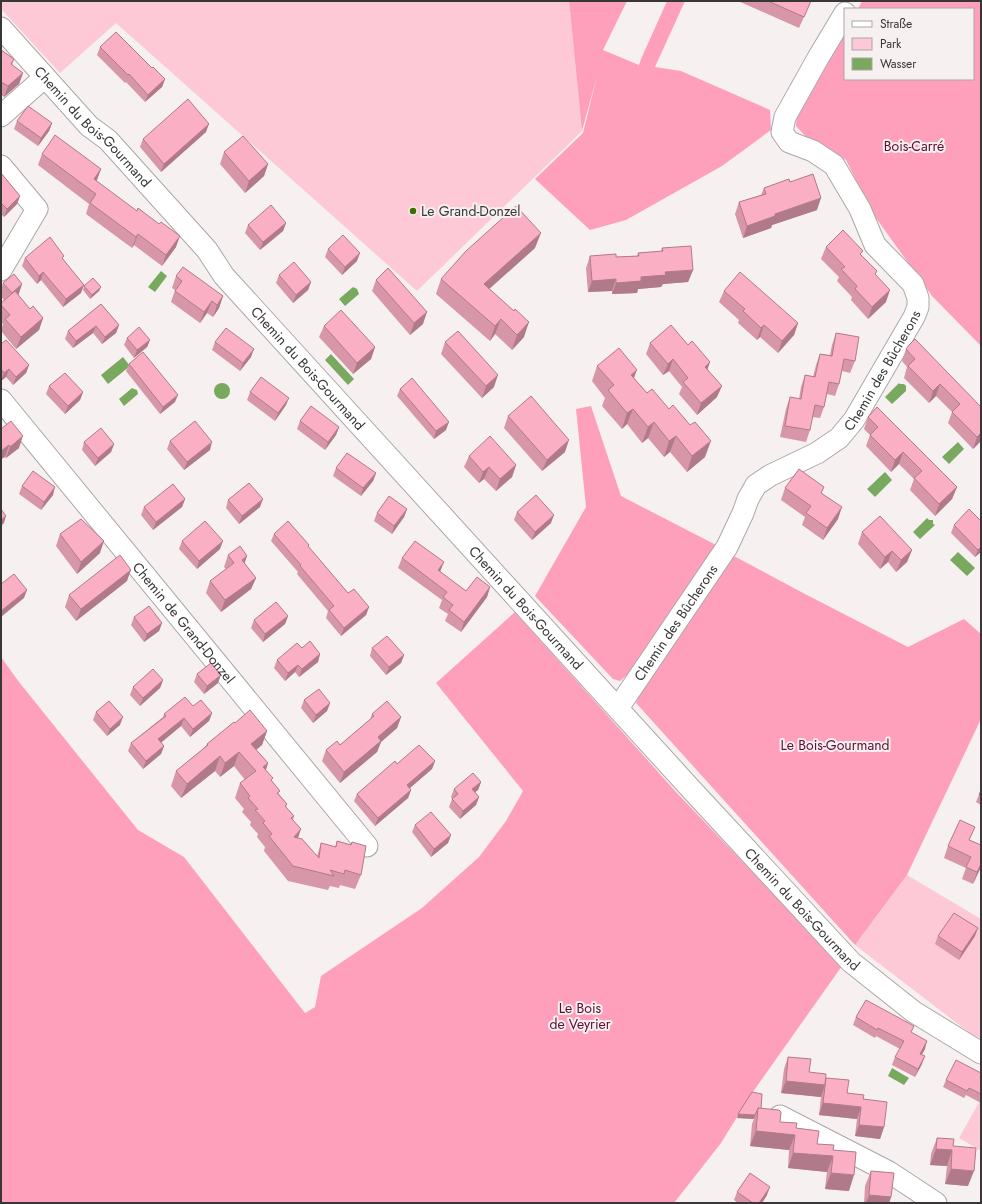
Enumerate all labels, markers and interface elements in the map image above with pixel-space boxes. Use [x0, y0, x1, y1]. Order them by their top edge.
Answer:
legend [844, 8, 974, 80]
text: Straße [880, 15, 912, 33]
text: Park [880, 35, 902, 53]
text: Wasser [880, 55, 917, 73]
street label: Chemin du Bois-Gourmand [30, 62, 156, 192]
park label: Bois-Carré [884, 136, 944, 156]
place label: Le Grand-Donzel [421, 201, 521, 221]
marker: Le Grand-Donzel [408, 206, 418, 216]
street label: Chemin du Bois-Gourmand [246, 302, 370, 435]
street label: Chemin des Bûcherons [839, 307, 926, 435]
street label: Chemin du Bois-Gourmand [464, 541, 588, 674]
street label: Chemin de Grand-Donzel [128, 558, 240, 688]
street label: Chemin des Bûcherons [629, 560, 723, 685]
park label: Le Bois-Gourmand [780, 735, 890, 755]
street label: Chemin du Bois-Gourmand [740, 843, 864, 975]
park label: Le Bois de Veyrier [549, 998, 611, 1034]

